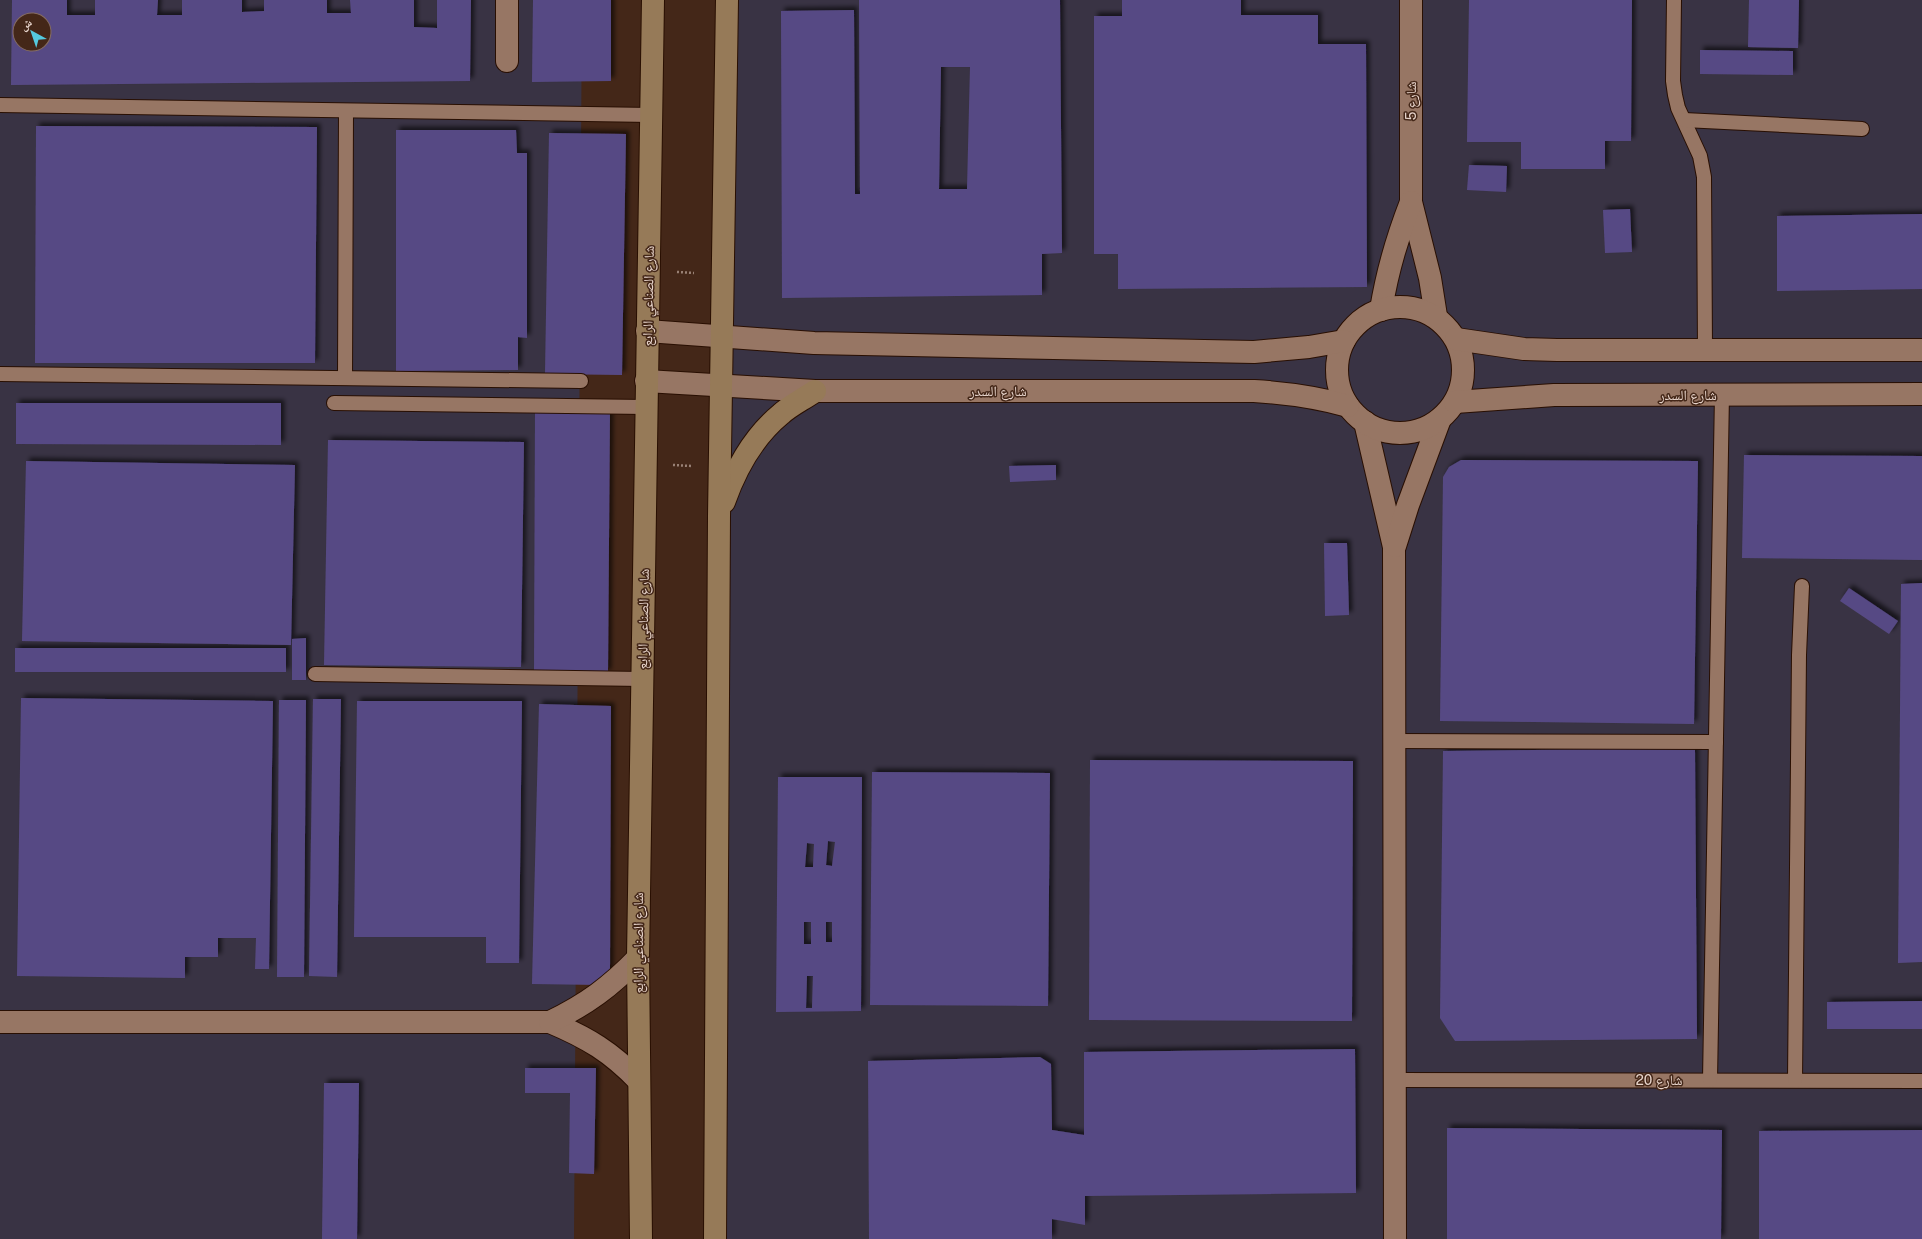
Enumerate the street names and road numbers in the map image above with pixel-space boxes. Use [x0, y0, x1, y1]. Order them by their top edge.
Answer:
street label: شارع 5 [1403, 82, 1421, 121]
street label: شارع الصناعي الرابع [639, 245, 660, 347]
street label: شارع السدر [968, 383, 1027, 401]
street label: شارع السدر [1658, 387, 1717, 405]
street label: شارع الصناعي الرابع [634, 568, 655, 670]
street label: شارع الصناعي الرابع [630, 893, 650, 993]
street label: شارع 20 [1636, 1072, 1682, 1090]

